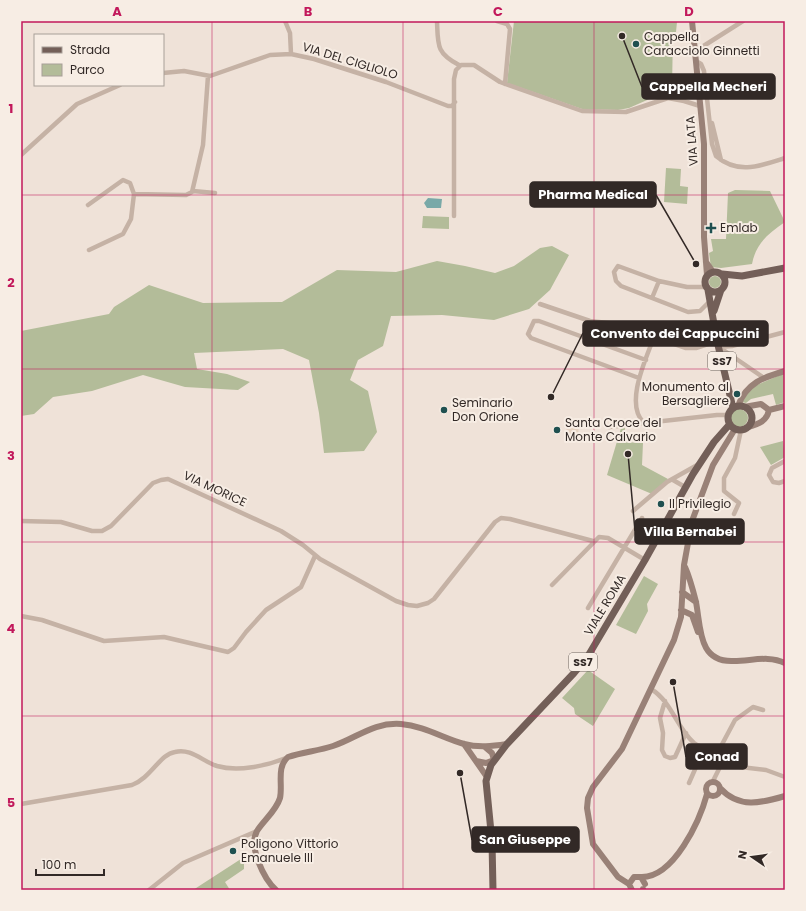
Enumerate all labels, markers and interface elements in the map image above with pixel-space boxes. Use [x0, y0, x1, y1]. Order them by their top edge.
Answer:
text: A [112, 2, 122, 21]
text: B [304, 2, 313, 21]
text: C [493, 2, 503, 21]
text: D [684, 2, 694, 21]
place label: Cappella Caracciolo Ginnetti [644, 28, 760, 59]
legend [34, 34, 164, 86]
street label: VIA DEL CIGLIOLO [300, 38, 400, 83]
marker: Cappella Caracciolo Ginnetti [631, 39, 641, 49]
text: Strada [70, 41, 110, 58]
text: Parco [70, 61, 105, 78]
callout: Cappella Mecheri [642, 74, 775, 99]
text: Cappella Mecheri [649, 77, 767, 96]
text: 1 [9, 99, 13, 118]
street label: VIA LATA [681, 115, 702, 167]
callout: Pharma Medical [530, 182, 656, 207]
text: Pharma Medical [538, 185, 648, 204]
place label: Emlab [720, 219, 758, 236]
marker: Emlab [705, 222, 717, 234]
text: 2 [7, 273, 15, 292]
callout: Convento dei Cappuccini [583, 321, 768, 346]
text: Convento dei Cappuccini [591, 324, 760, 343]
road number: SS7 [708, 352, 736, 370]
place label: Monumento al Bersagliere [642, 378, 729, 409]
marker: Monumento al Bersagliere [732, 389, 742, 399]
place label: Seminario Don Orione [452, 394, 519, 425]
marker: Seminario Don Orione [439, 405, 449, 415]
place label: Santa Croce del Monte Calvario [565, 414, 661, 445]
marker: Santa Croce del Monte Calvario [552, 425, 562, 435]
text: 3 [7, 446, 15, 465]
street label: VIA MORICE [181, 467, 250, 511]
place label: Il Privilegio [669, 495, 732, 512]
marker: Il Privilegio [656, 499, 666, 509]
callout: Villa Bernabei [635, 519, 744, 544]
text: Villa Bernabei [644, 522, 737, 541]
street label: VIALE ROMA [580, 571, 630, 639]
text: 4 [7, 619, 16, 638]
road number: SS7 [569, 653, 597, 671]
callout: Conad [686, 744, 747, 769]
text: Conad [695, 747, 739, 766]
text: 5 [7, 793, 15, 812]
callout: San Giuseppe [472, 827, 579, 852]
text: San Giuseppe [479, 830, 571, 849]
place label: Poligono Vittorio Emanuele III [241, 835, 339, 866]
north arrow [732, 837, 772, 877]
marker: Poligono Vittorio Emanuele III [228, 846, 238, 856]
text: N [734, 849, 751, 861]
scale bar [36, 851, 104, 877]
text: 100 m [42, 856, 76, 873]

